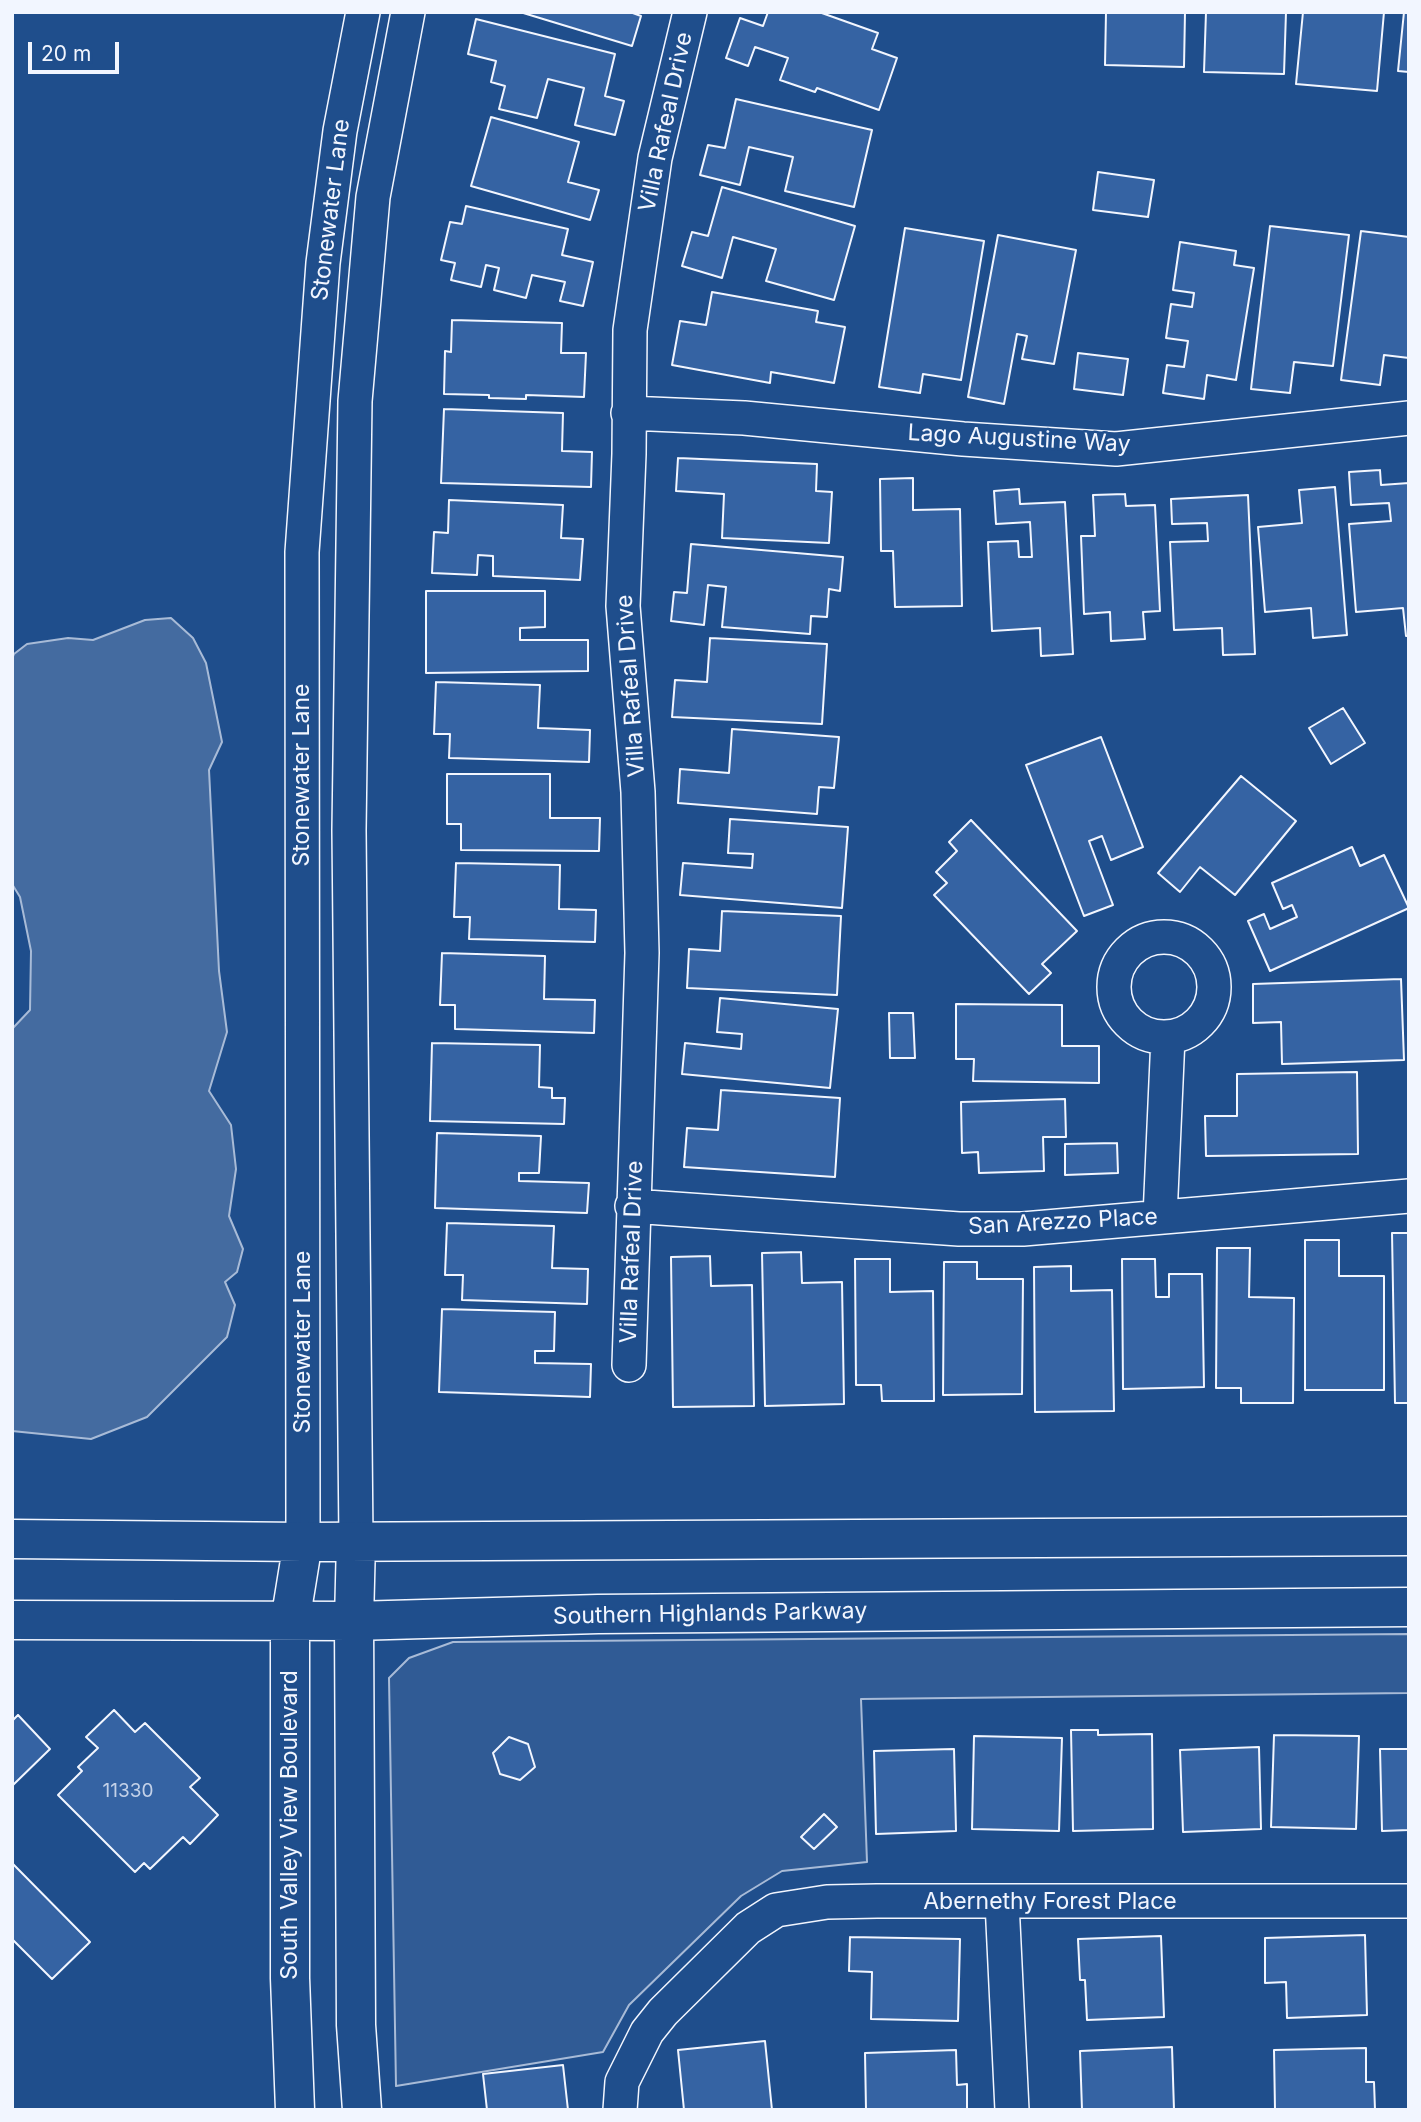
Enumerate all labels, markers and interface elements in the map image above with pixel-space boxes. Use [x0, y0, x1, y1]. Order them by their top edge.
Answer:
scale bar [32, 28, 122, 72]
street label: Villa Rafeal Drive [633, 30, 699, 214]
text: 20 m [41, 41, 91, 66]
street label: Stonewater Lane [306, 118, 356, 302]
street label: Lago Augustine Way [907, 419, 1131, 459]
street label: Villa Rafeal Drive [611, 594, 651, 778]
street label: Stonewater Lane [288, 684, 316, 866]
street label: Villa Rafeal Drive [615, 1160, 649, 1344]
street label: San Arezzo Place [967, 1203, 1159, 1241]
street label: Stonewater Lane [289, 1251, 317, 1433]
street label: Southern Highlands Parkway [553, 1597, 867, 1631]
street label: South Valley View Boulevard [276, 1670, 304, 1980]
house number: 11330 [103, 1780, 153, 1802]
street label: Abernethy Forest Place [923, 1888, 1177, 1916]

